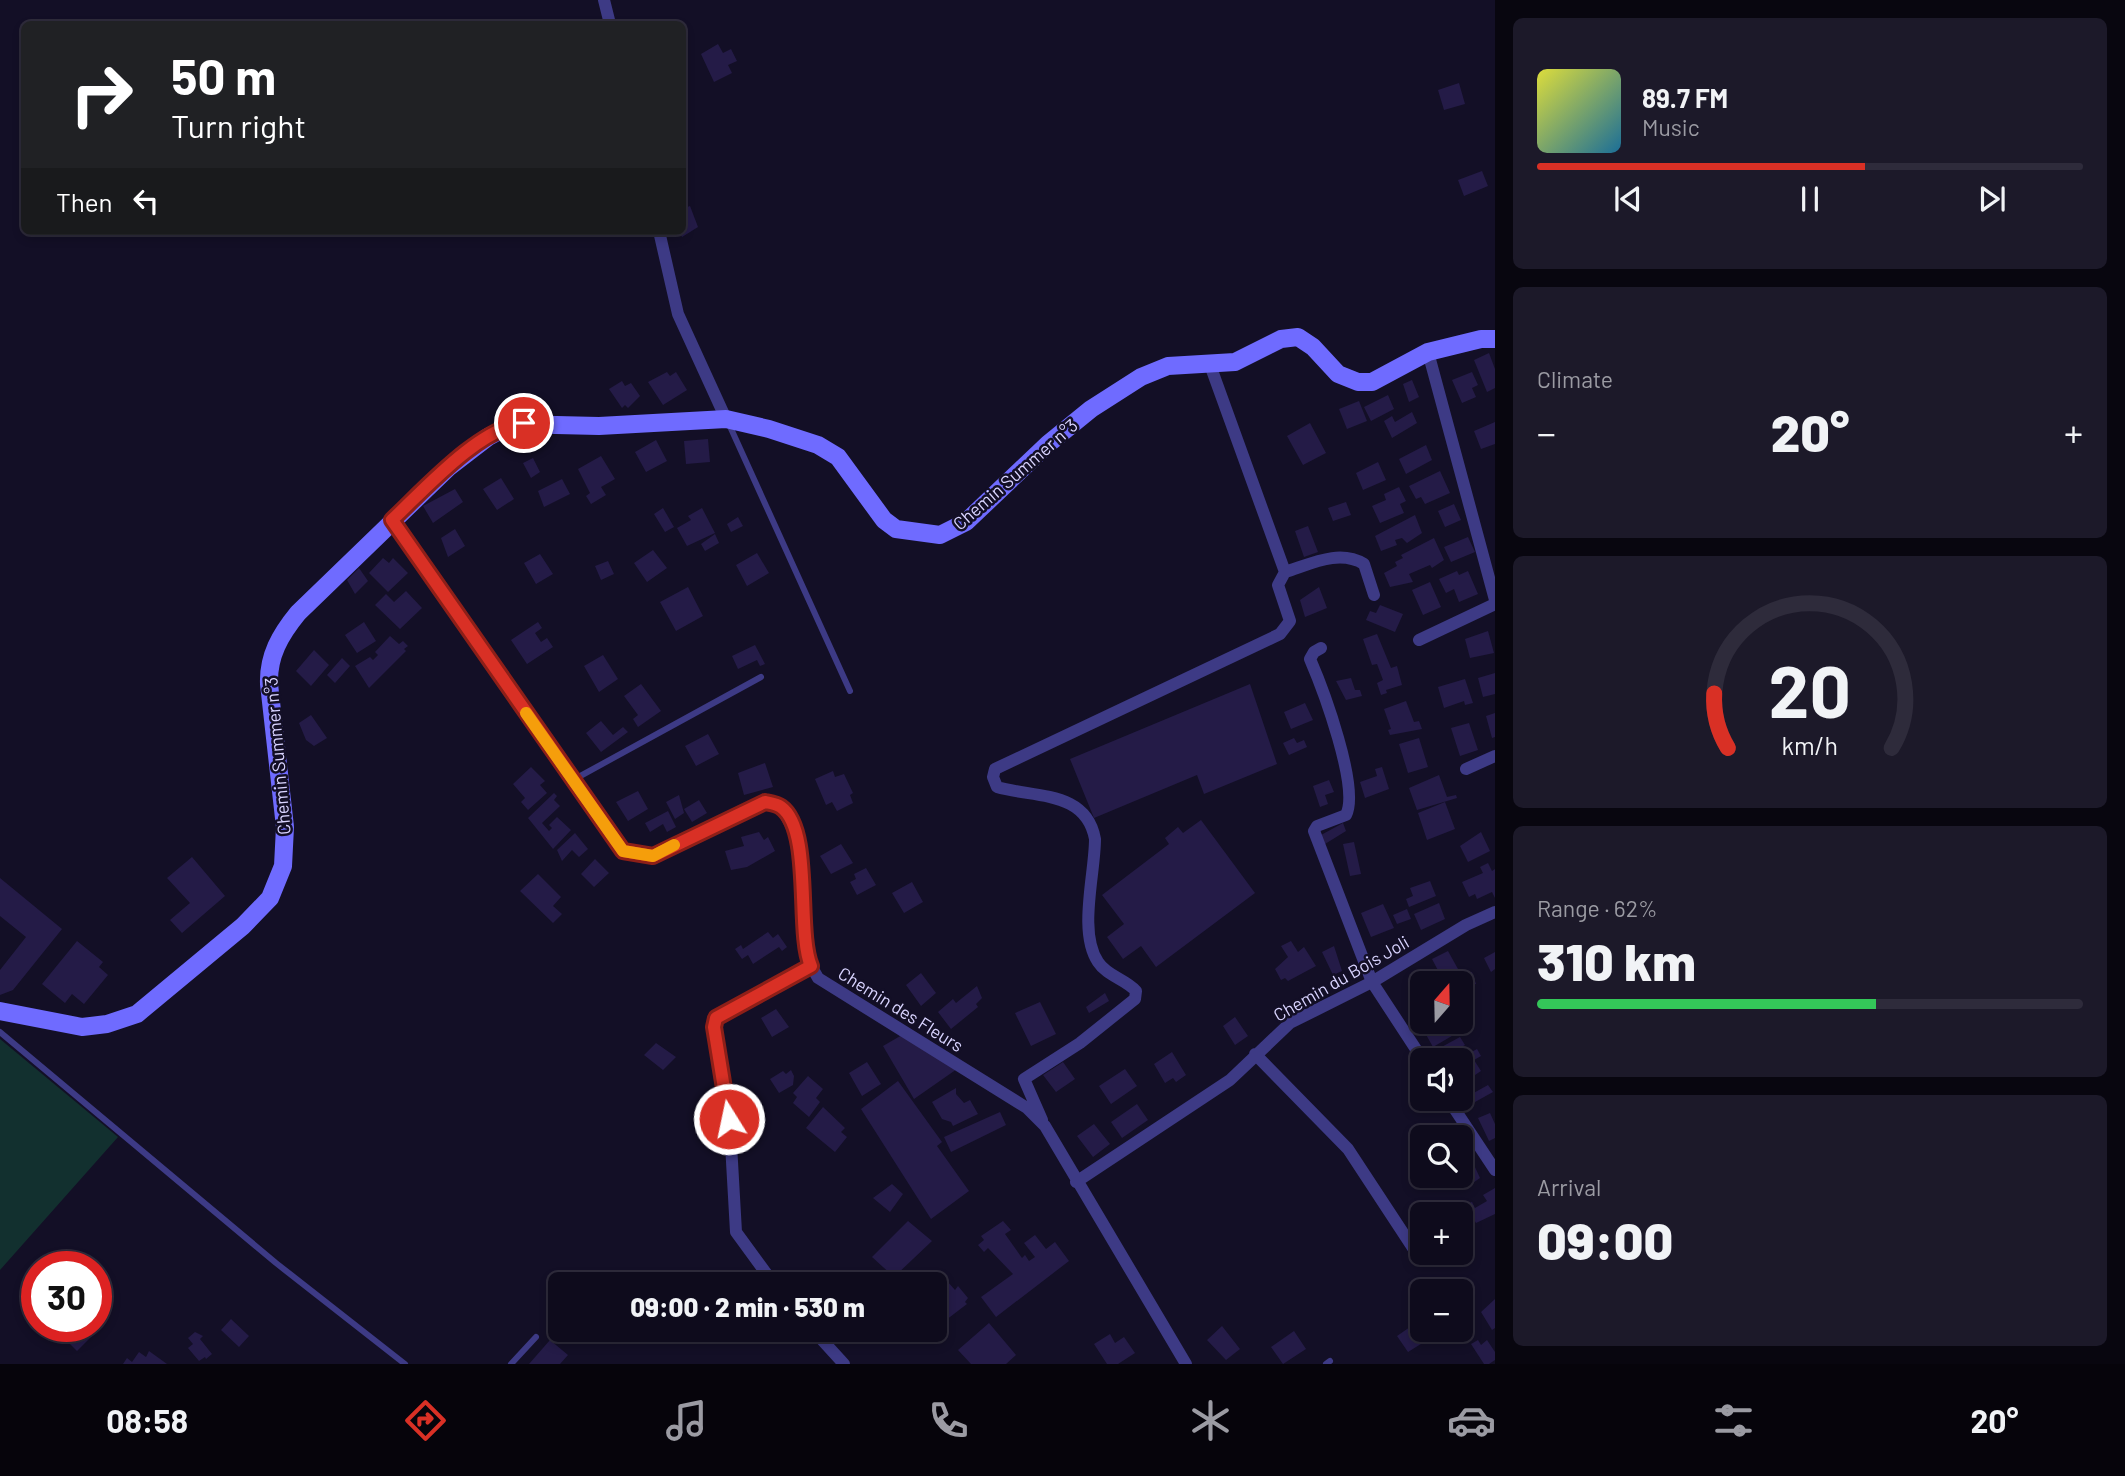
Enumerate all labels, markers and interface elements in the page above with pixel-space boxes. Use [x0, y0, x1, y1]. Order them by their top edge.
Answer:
text: 50 m [171, 46, 276, 105]
icon: right [56, 49, 147, 140]
text: 89.7 FM [1642, 82, 1728, 113]
text: Turn right [171, 106, 306, 144]
text: Music [1642, 113, 1700, 141]
icon: previous [1609, 180, 1647, 218]
icon: pause [1791, 180, 1829, 218]
icon: next [1973, 180, 2011, 218]
icon: left [127, 182, 165, 220]
text: Then [56, 186, 113, 217]
text: Climate [1537, 365, 1613, 393]
pin [494, 393, 554, 453]
text: 20° [1771, 400, 1849, 462]
icon: arrive [505, 404, 543, 442]
text: − [1537, 409, 1556, 455]
text: + [2064, 409, 2083, 455]
street label: Chemin Summer n°3 [948, 414, 1082, 534]
text: 20 [1769, 645, 1851, 733]
street label: Chemin Summer n°3 [259, 676, 295, 836]
text: km/h [1782, 730, 1838, 760]
text: Range · 62% [1537, 894, 1658, 922]
text: 310 km [1537, 929, 1696, 991]
street label: Chemin du Bois Joli [1269, 930, 1413, 1026]
street label: Chemin des Fleurs [834, 962, 968, 1056]
north arrow [1410, 971, 1474, 1034]
map controls [1410, 971, 1473, 1342]
button: sound [1410, 1048, 1473, 1111]
position arrow [692, 1082, 766, 1156]
button: search [1410, 1125, 1473, 1188]
text: Arrival [1537, 1173, 1601, 1201]
button: + [1410, 1202, 1473, 1265]
text: 09:00 [1537, 1208, 1673, 1270]
speed limit sign: 30 [21, 1251, 112, 1342]
button: − [1410, 1279, 1473, 1342]
text: 09:00 · 2 min · 530 m [630, 1291, 865, 1322]
icon: directions [401, 1396, 450, 1445]
icon: music [662, 1396, 711, 1445]
icon: phone [924, 1396, 973, 1445]
icon: climate [1186, 1396, 1235, 1445]
icon: car [1447, 1396, 1496, 1445]
icon: filters [1709, 1396, 1758, 1445]
text: 08:58 [106, 1401, 188, 1439]
text: 20° [1970, 1401, 2019, 1439]

